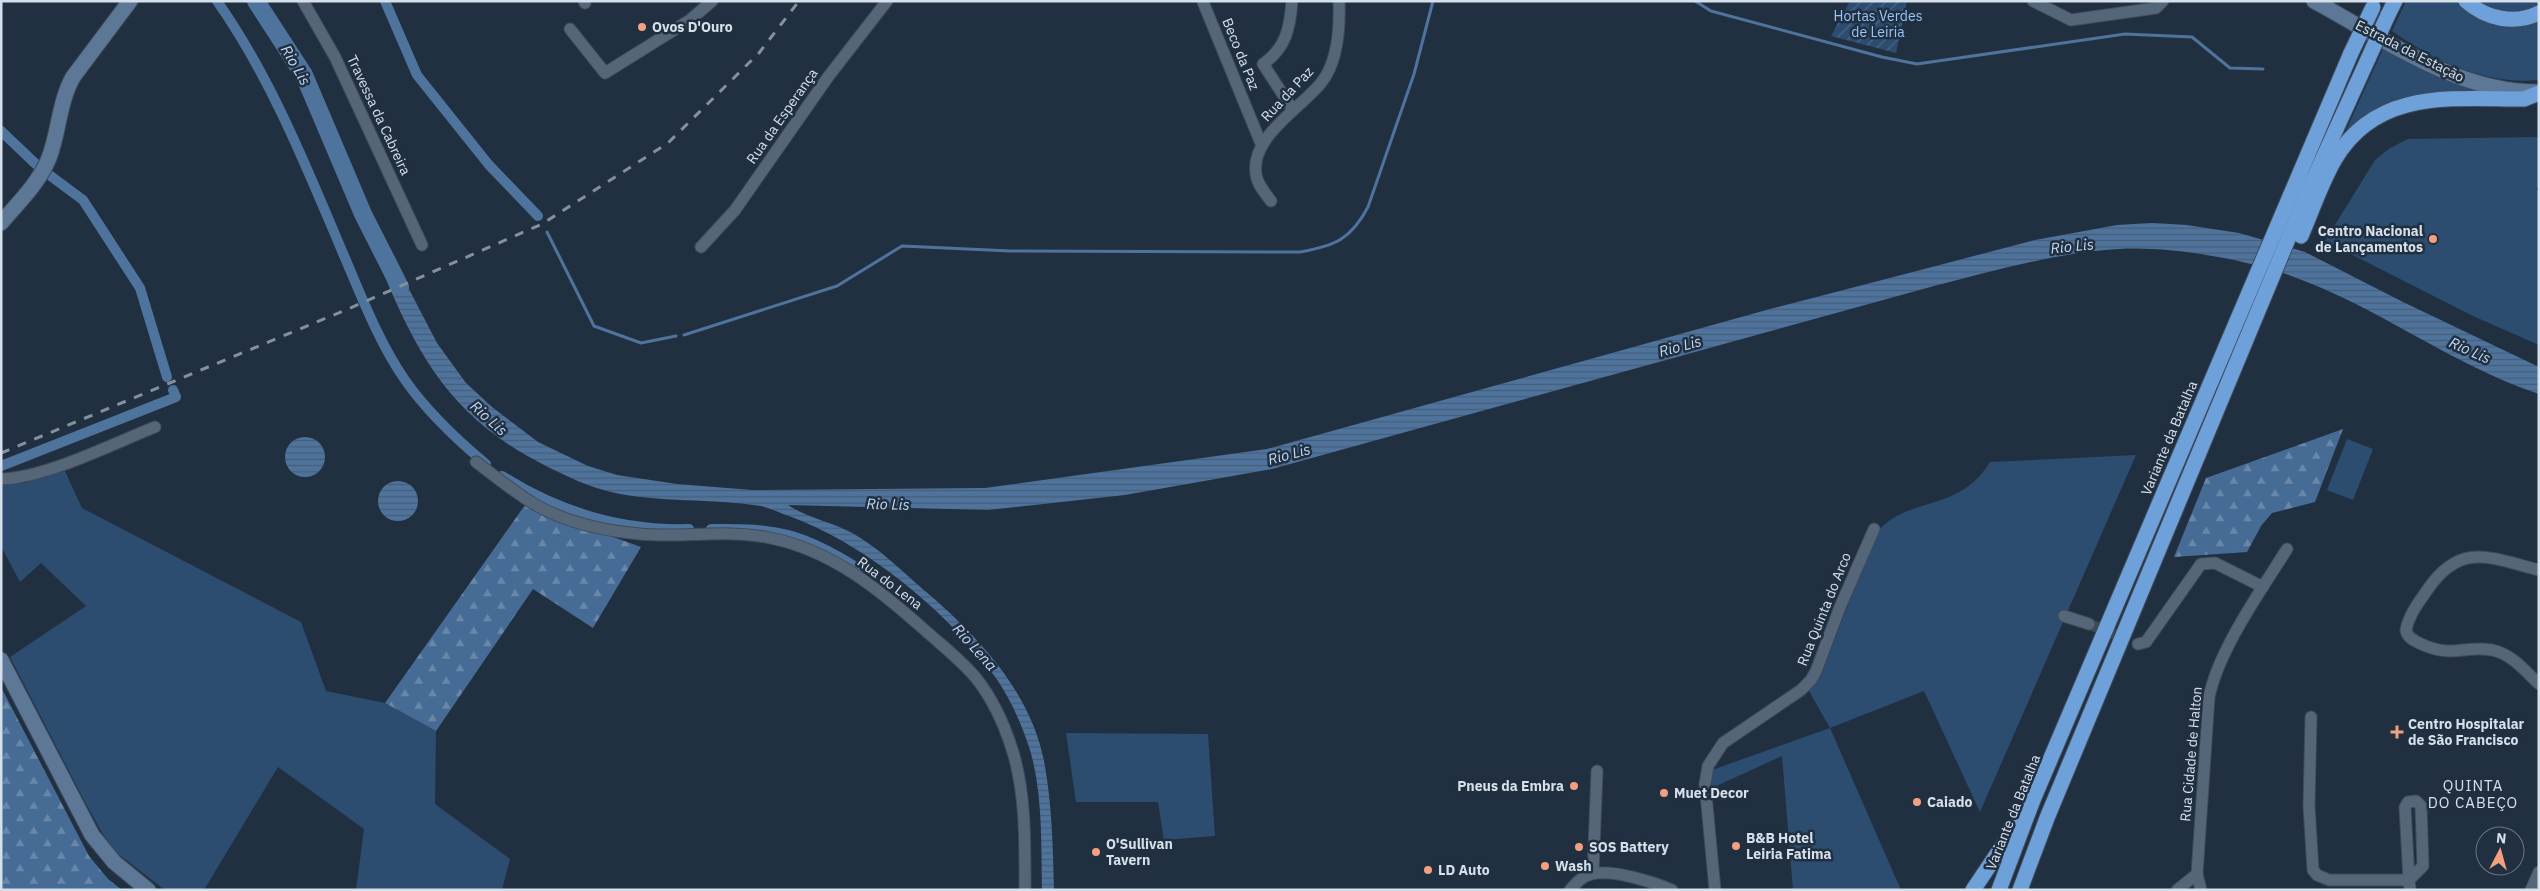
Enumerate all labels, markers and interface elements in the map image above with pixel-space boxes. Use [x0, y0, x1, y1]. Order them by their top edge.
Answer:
park label: Hortas Verdes de Leiria [1834, 7, 1923, 41]
street label: Beco da Paz [1218, 15, 1264, 93]
street label: Estrada da Estação [2353, 16, 2468, 86]
place label: Ovos D'Ouro [652, 18, 733, 36]
marker: Ovos D'Ouro [636, 21, 648, 33]
water label: Rio Lis [277, 41, 315, 89]
street label: Travessa da Cabreira [343, 52, 415, 178]
street label: Rua da Paz [1257, 62, 1317, 125]
street label: Rua da Esperança [742, 64, 822, 167]
place label: Centro Nacional de Lançamentos [2315, 222, 2423, 256]
marker: Centro Nacional de Lançamentos [2427, 233, 2439, 245]
water label: Rio Lis [2049, 234, 2095, 258]
water label: Rio Lis [1657, 331, 1703, 361]
water label: Rio Lis [2446, 332, 2494, 368]
street label: Variante da Batalha [2137, 378, 2201, 498]
water label: Rio Lis [466, 396, 512, 440]
water label: Rio Lis [1266, 439, 1312, 469]
water label: Rio Lis [866, 494, 910, 514]
street label: Rua Quinta do Arco [1793, 549, 1855, 668]
street label: Rua do Lena [854, 553, 927, 614]
water label: Rio Lena [949, 619, 1001, 675]
street label: Rua Cidade de Halton [2176, 686, 2206, 822]
place label: Centro Hospitalar de São Francisco [2408, 715, 2525, 749]
marker: Centro Hospitalar de São Francisco [2390, 725, 2404, 739]
street label: Variante da Batalha [1982, 751, 2045, 872]
district label: QUINTA DO CABEÇO [2428, 776, 2518, 812]
place label: Pneus da Embra [1457, 777, 1564, 795]
marker: Pneus da Embra [1568, 780, 1580, 792]
place label: Muet Decor [1674, 784, 1749, 802]
marker: Muet Decor [1658, 787, 1670, 799]
place label: Caiado [1927, 793, 1973, 811]
marker: Caiado [1911, 796, 1923, 808]
north arrow [2475, 826, 2525, 876]
place label: B&B Hotel Leiria Fatima [1746, 829, 1831, 863]
text: N [2495, 829, 2507, 848]
place label: O'Sullivan Tavern [1106, 835, 1173, 869]
place label: SOS Battery [1589, 838, 1669, 856]
marker: B&B Hotel Leiria Fatima [1730, 840, 1742, 852]
marker: SOS Battery [1573, 841, 1585, 853]
marker: O'Sullivan Tavern [1090, 846, 1102, 858]
place label: Wash [1555, 857, 1592, 875]
marker: Wash [1539, 860, 1551, 872]
place label: LD Auto [1438, 861, 1490, 879]
marker: LD Auto [1422, 864, 1434, 876]

